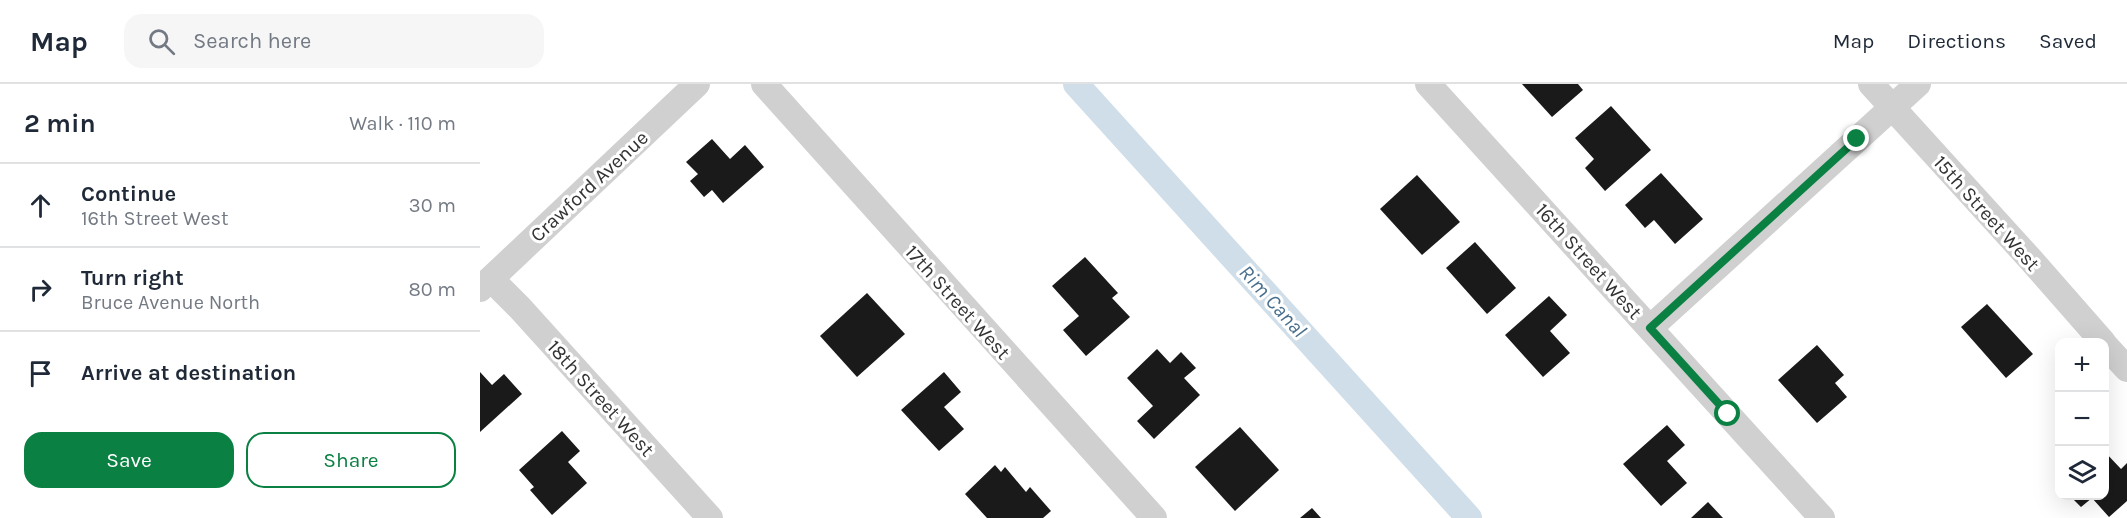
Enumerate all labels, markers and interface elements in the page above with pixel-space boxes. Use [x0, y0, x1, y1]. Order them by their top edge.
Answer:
search box [124, 14, 544, 68]
text: Map [30, 25, 88, 58]
icon: search [145, 25, 178, 58]
text: Search here [193, 28, 311, 54]
text: Map [1833, 29, 1874, 53]
text: Directions [1907, 29, 2006, 53]
text: Saved [2039, 29, 2097, 53]
text: 2 min [24, 108, 96, 139]
text: Walk · 110 m [349, 112, 456, 135]
route end [1843, 125, 1869, 151]
street label: Crawford Avenue [526, 126, 653, 247]
street label: 15th Street West [1929, 151, 2045, 276]
text: Continue [81, 181, 176, 207]
icon: ahead [24, 189, 57, 222]
text: 30 m [409, 194, 456, 217]
street label: 16th Street West [1531, 199, 1647, 324]
text: 16th Street West [81, 207, 229, 230]
street label: 17th Street West [900, 241, 1015, 364]
water label: Rim Canal [1234, 260, 1312, 342]
text: Turn right [81, 265, 184, 291]
icon: right [24, 273, 57, 306]
text: 80 m [408, 278, 456, 301]
text: Bruce Avenue North [81, 291, 260, 314]
street label: 18th Street West [542, 335, 659, 462]
map controls [2055, 338, 2109, 500]
button: + [2055, 338, 2109, 392]
icon: arrive [24, 357, 57, 390]
text: Arrive at destination [81, 360, 296, 386]
button: − [2055, 392, 2109, 446]
route start [1714, 400, 1740, 426]
button: Save [24, 432, 234, 488]
button: Share [246, 432, 456, 488]
button: layers [2055, 446, 2109, 500]

